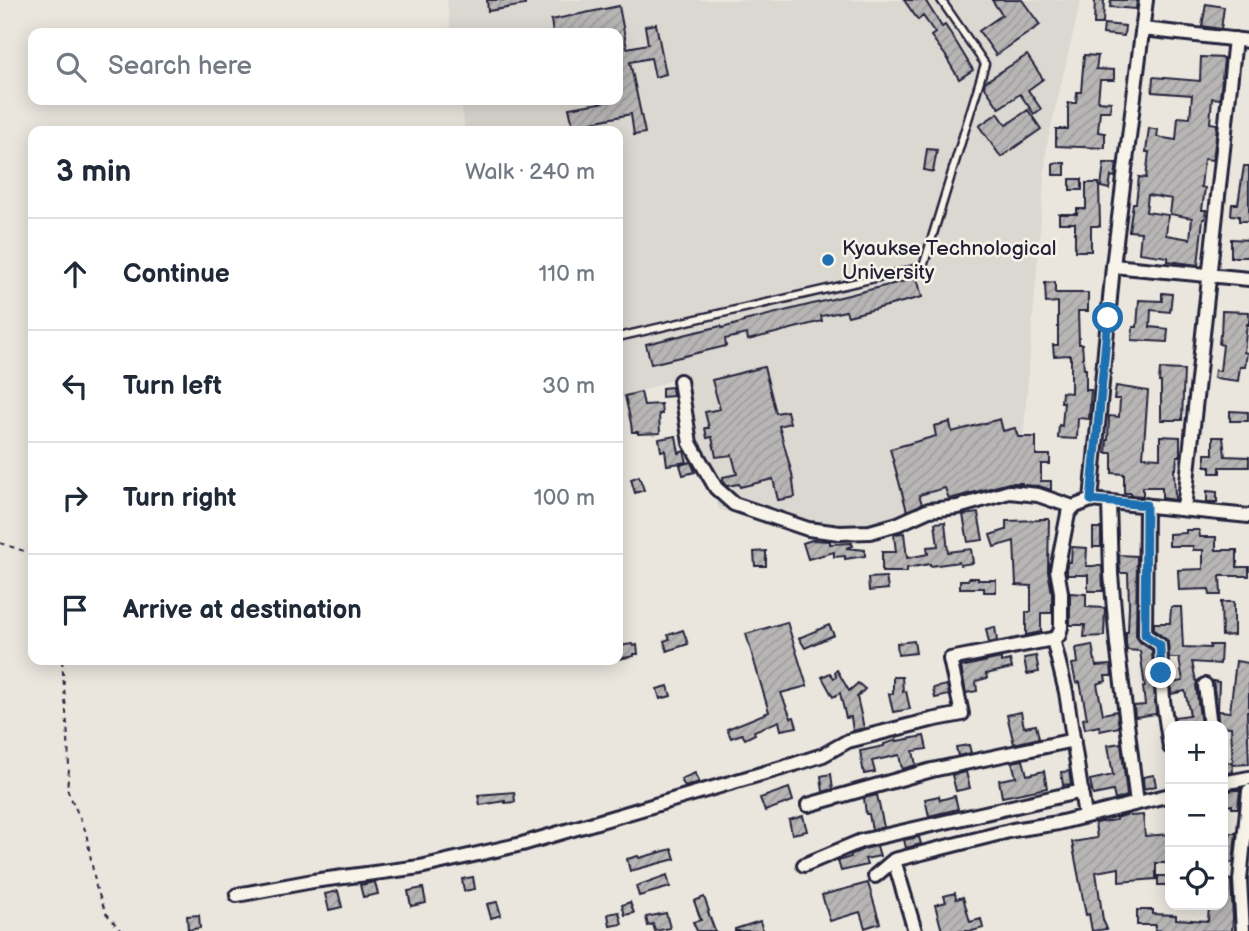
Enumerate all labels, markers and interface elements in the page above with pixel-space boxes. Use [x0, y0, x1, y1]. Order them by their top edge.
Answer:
search box [28, 28, 623, 105]
icon: search [52, 48, 90, 86]
text: Search here [108, 51, 252, 82]
text: 3 min [56, 154, 131, 190]
text: Walk · 240 m [465, 158, 595, 186]
place label: Kyaukse Technological University [842, 236, 1056, 285]
marker: Kyaukse Technological University [820, 252, 836, 268]
icon: ahead [56, 255, 94, 293]
text: Continue [123, 259, 230, 290]
text: 110 m [538, 260, 595, 288]
route start [1092, 302, 1123, 333]
icon: left [56, 367, 94, 405]
text: Turn left [123, 371, 222, 402]
text: 30 m [542, 372, 595, 400]
icon: right [56, 479, 94, 517]
text: Turn right [123, 483, 236, 514]
text: 100 m [534, 484, 595, 512]
icon: arrive [56, 591, 94, 629]
text: Arrive at destination [123, 595, 362, 626]
route end [1145, 657, 1176, 688]
map controls [1165, 721, 1228, 910]
button: + [1165, 721, 1228, 784]
button: − [1165, 784, 1228, 847]
button: locate [1165, 847, 1228, 910]

